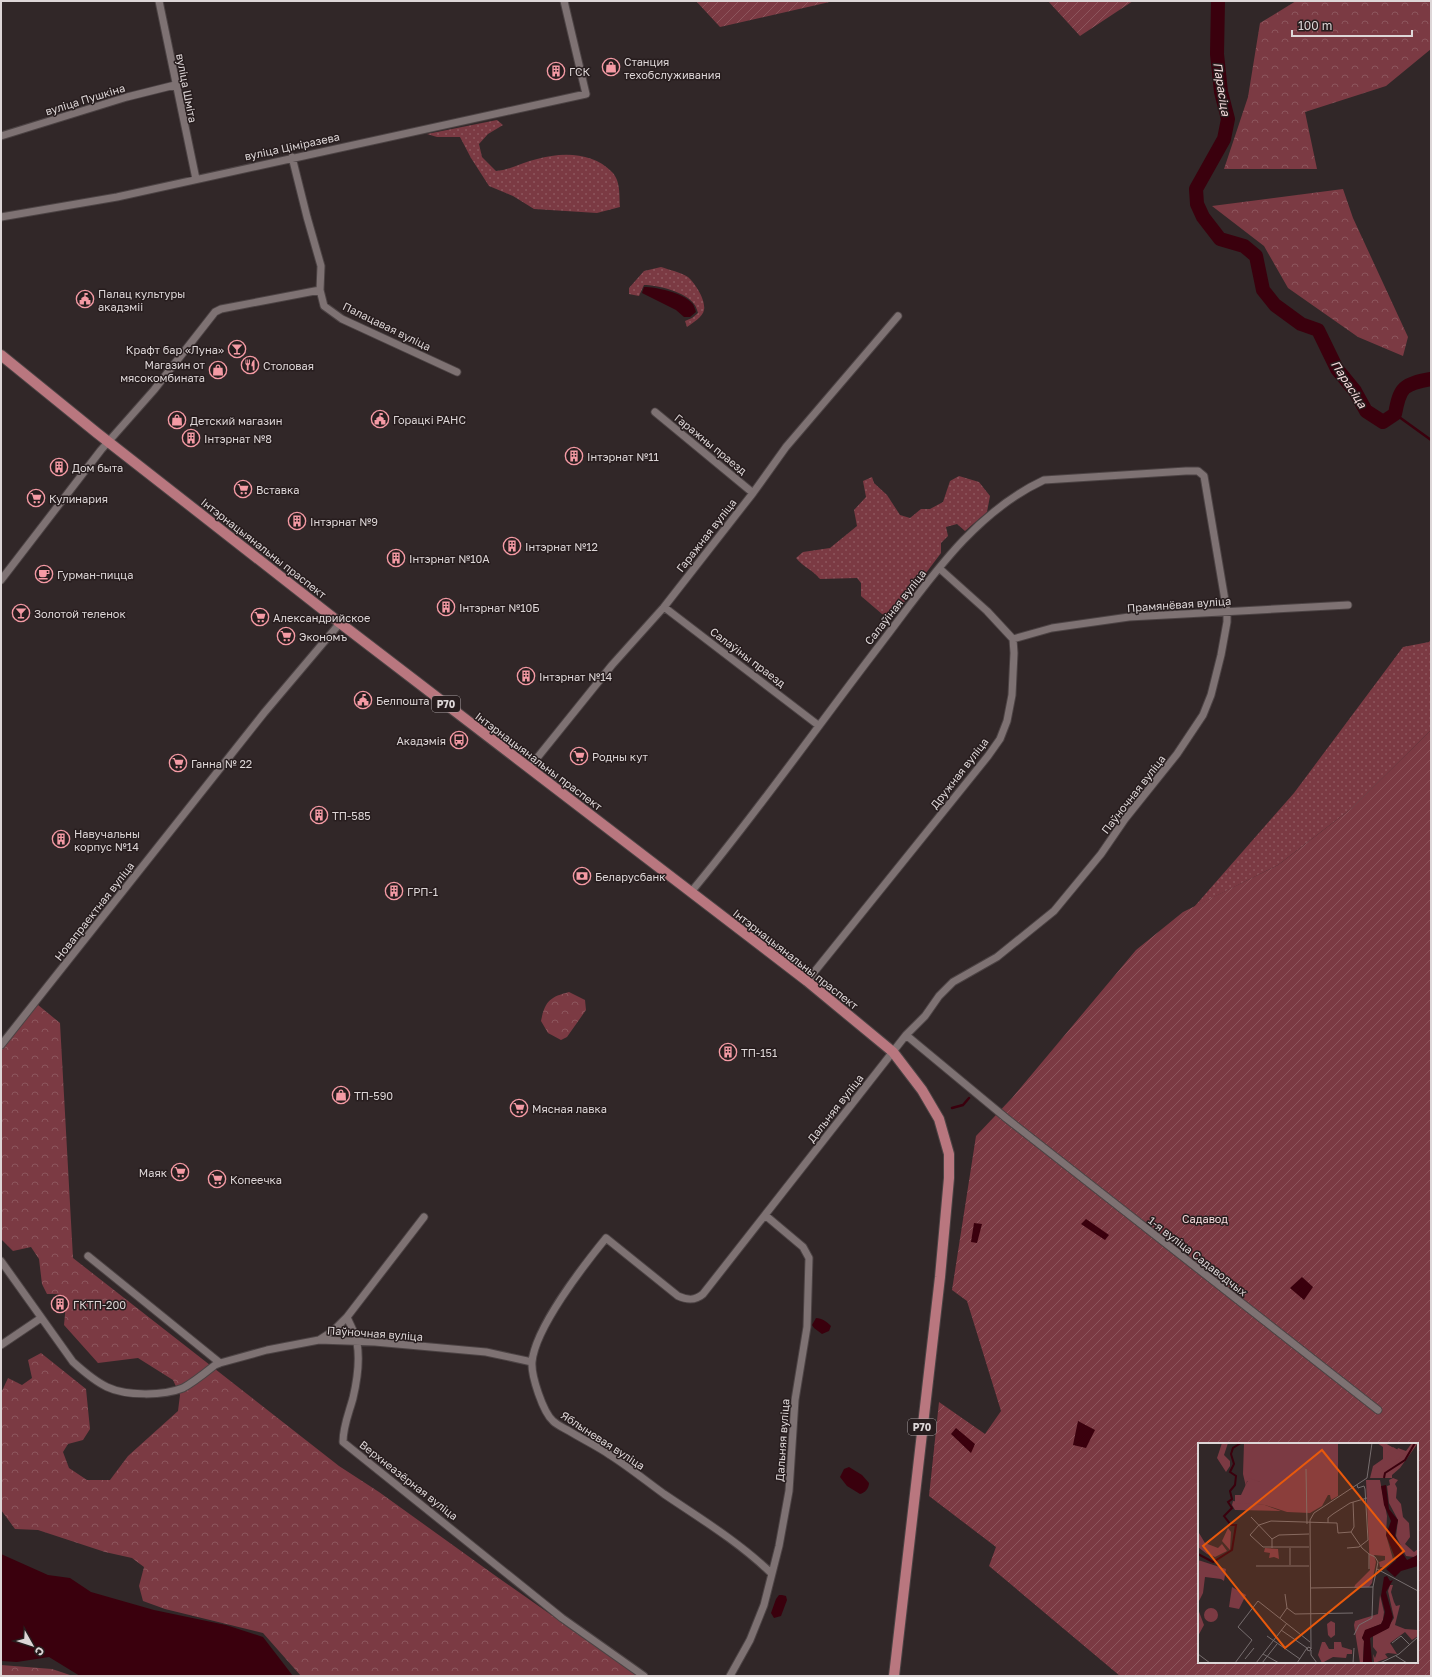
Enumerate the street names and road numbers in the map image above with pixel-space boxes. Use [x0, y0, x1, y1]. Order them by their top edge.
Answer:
street label: вуліца Шміта [174, 52, 200, 124]
street label: вуліца Пушкіна [44, 81, 126, 117]
street label: вуліца Ціміразева [243, 130, 341, 162]
street label: Палацавая вуліца [341, 299, 433, 353]
street label: Гаражны праезд [672, 411, 750, 477]
street label: Інтэрнацыянальны праспект [199, 495, 330, 601]
street label: Гаражная вуліца [673, 496, 739, 574]
street label: Салаўіная вуліца [862, 567, 928, 647]
street label: Прамянёвая вуліца [1126, 594, 1232, 614]
street label: Салаўіны праезд [708, 624, 789, 690]
road number: Р70 [432, 696, 460, 712]
street label: Інтэрнацыянальны праспект [473, 709, 605, 813]
street label: Дружная вуліца [927, 735, 991, 811]
street label: Паўночная вуліца [1098, 752, 1168, 836]
street label: Новапраектная вуліца [51, 859, 137, 963]
street label: Інтэрнацыянальны праспект [731, 906, 862, 1012]
street label: Дальняя вуліца [804, 1071, 866, 1145]
street label: 1-я вуліца Садаводчых [1146, 1213, 1250, 1299]
street label: Паўночная вуліца [327, 1323, 423, 1343]
street label: Дальняя вуліца [773, 1398, 791, 1482]
street label: Яблыневая вуліца [559, 1408, 647, 1472]
road number: Р70 [908, 1419, 936, 1435]
street label: Верхнеазёрная вуліца [357, 1438, 461, 1522]

